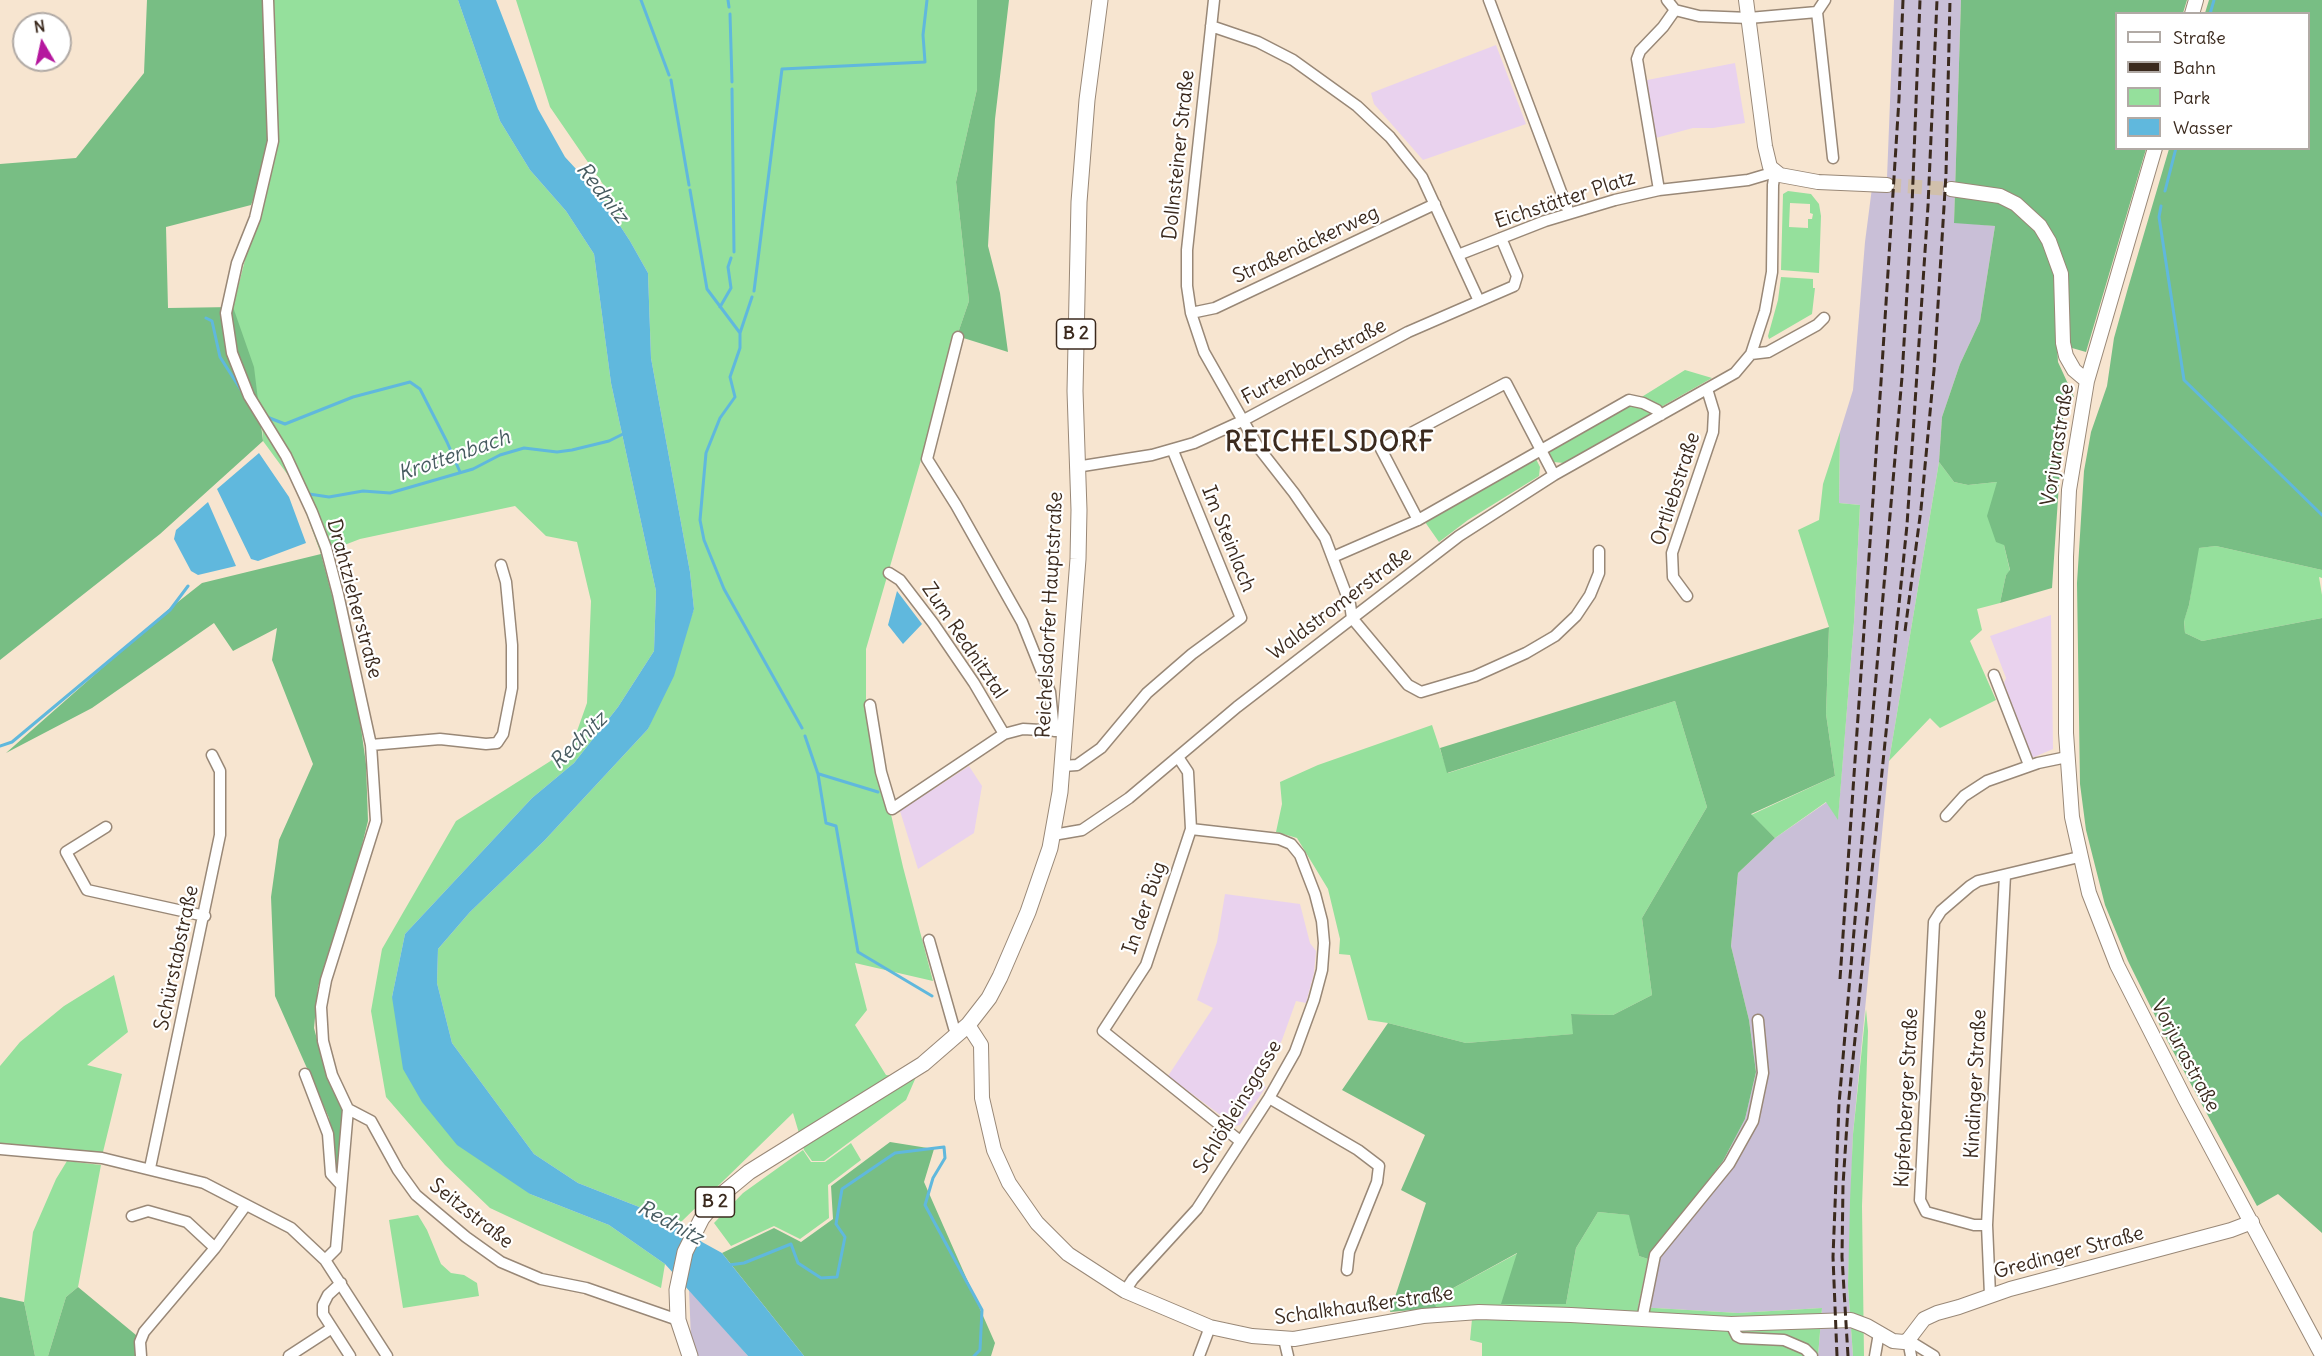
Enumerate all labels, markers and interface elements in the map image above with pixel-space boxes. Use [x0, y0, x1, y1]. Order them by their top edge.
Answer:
north arrow [12, 12, 72, 72]
legend [2115, 12, 2310, 150]
text: N [32, 15, 47, 37]
text: Straße [2173, 26, 2226, 49]
text: Bahn [2173, 56, 2216, 79]
street label: Dollnsteiner Straße [1158, 69, 1200, 241]
text: Park [2173, 86, 2210, 109]
text: Wasser [2173, 116, 2232, 139]
water label: Rednitz [570, 157, 634, 229]
street label: Eichstätter Platz [1492, 166, 1638, 234]
street label: Straßenäckerweg [1229, 201, 1383, 289]
street label: Furtenbachstraße [1238, 314, 1390, 410]
road number: B 2 [1056, 319, 1096, 349]
street label: Vorjurastraße [2036, 382, 2080, 508]
water label: Krottenbach [395, 425, 513, 487]
district label: REICHELSDORF [1225, 428, 1435, 460]
street label: Ortliebstraße [1646, 429, 1706, 549]
street label: Im Steinlach [1196, 482, 1260, 596]
street label: Reichelsdorfer Hauptstraße [1032, 491, 1068, 739]
street label: Drahtzieherstraße [321, 517, 387, 681]
street label: Waldstromerstraße [1263, 542, 1417, 666]
street label: Zum Rednitztal [916, 578, 1012, 704]
water label: Rednitz [545, 707, 613, 775]
street label: In der Büg [1118, 859, 1172, 957]
street label: Schürstabstraße [150, 883, 204, 1033]
street label: Vorjurastraße [2145, 996, 2225, 1116]
street label: Kipfenberger Straße [1890, 1008, 1924, 1188]
street label: Kindinger Straße [1960, 1009, 1992, 1159]
street label: Schlößleinsgasse [1189, 1036, 1287, 1178]
street label: Seitzstraße [424, 1174, 518, 1254]
road number: B 2 [696, 1187, 734, 1217]
water label: Rednitz [633, 1195, 707, 1251]
street label: Gredinger Straße [1992, 1221, 2146, 1285]
street label: Schalkhaußerstraße [1273, 1282, 1455, 1330]

